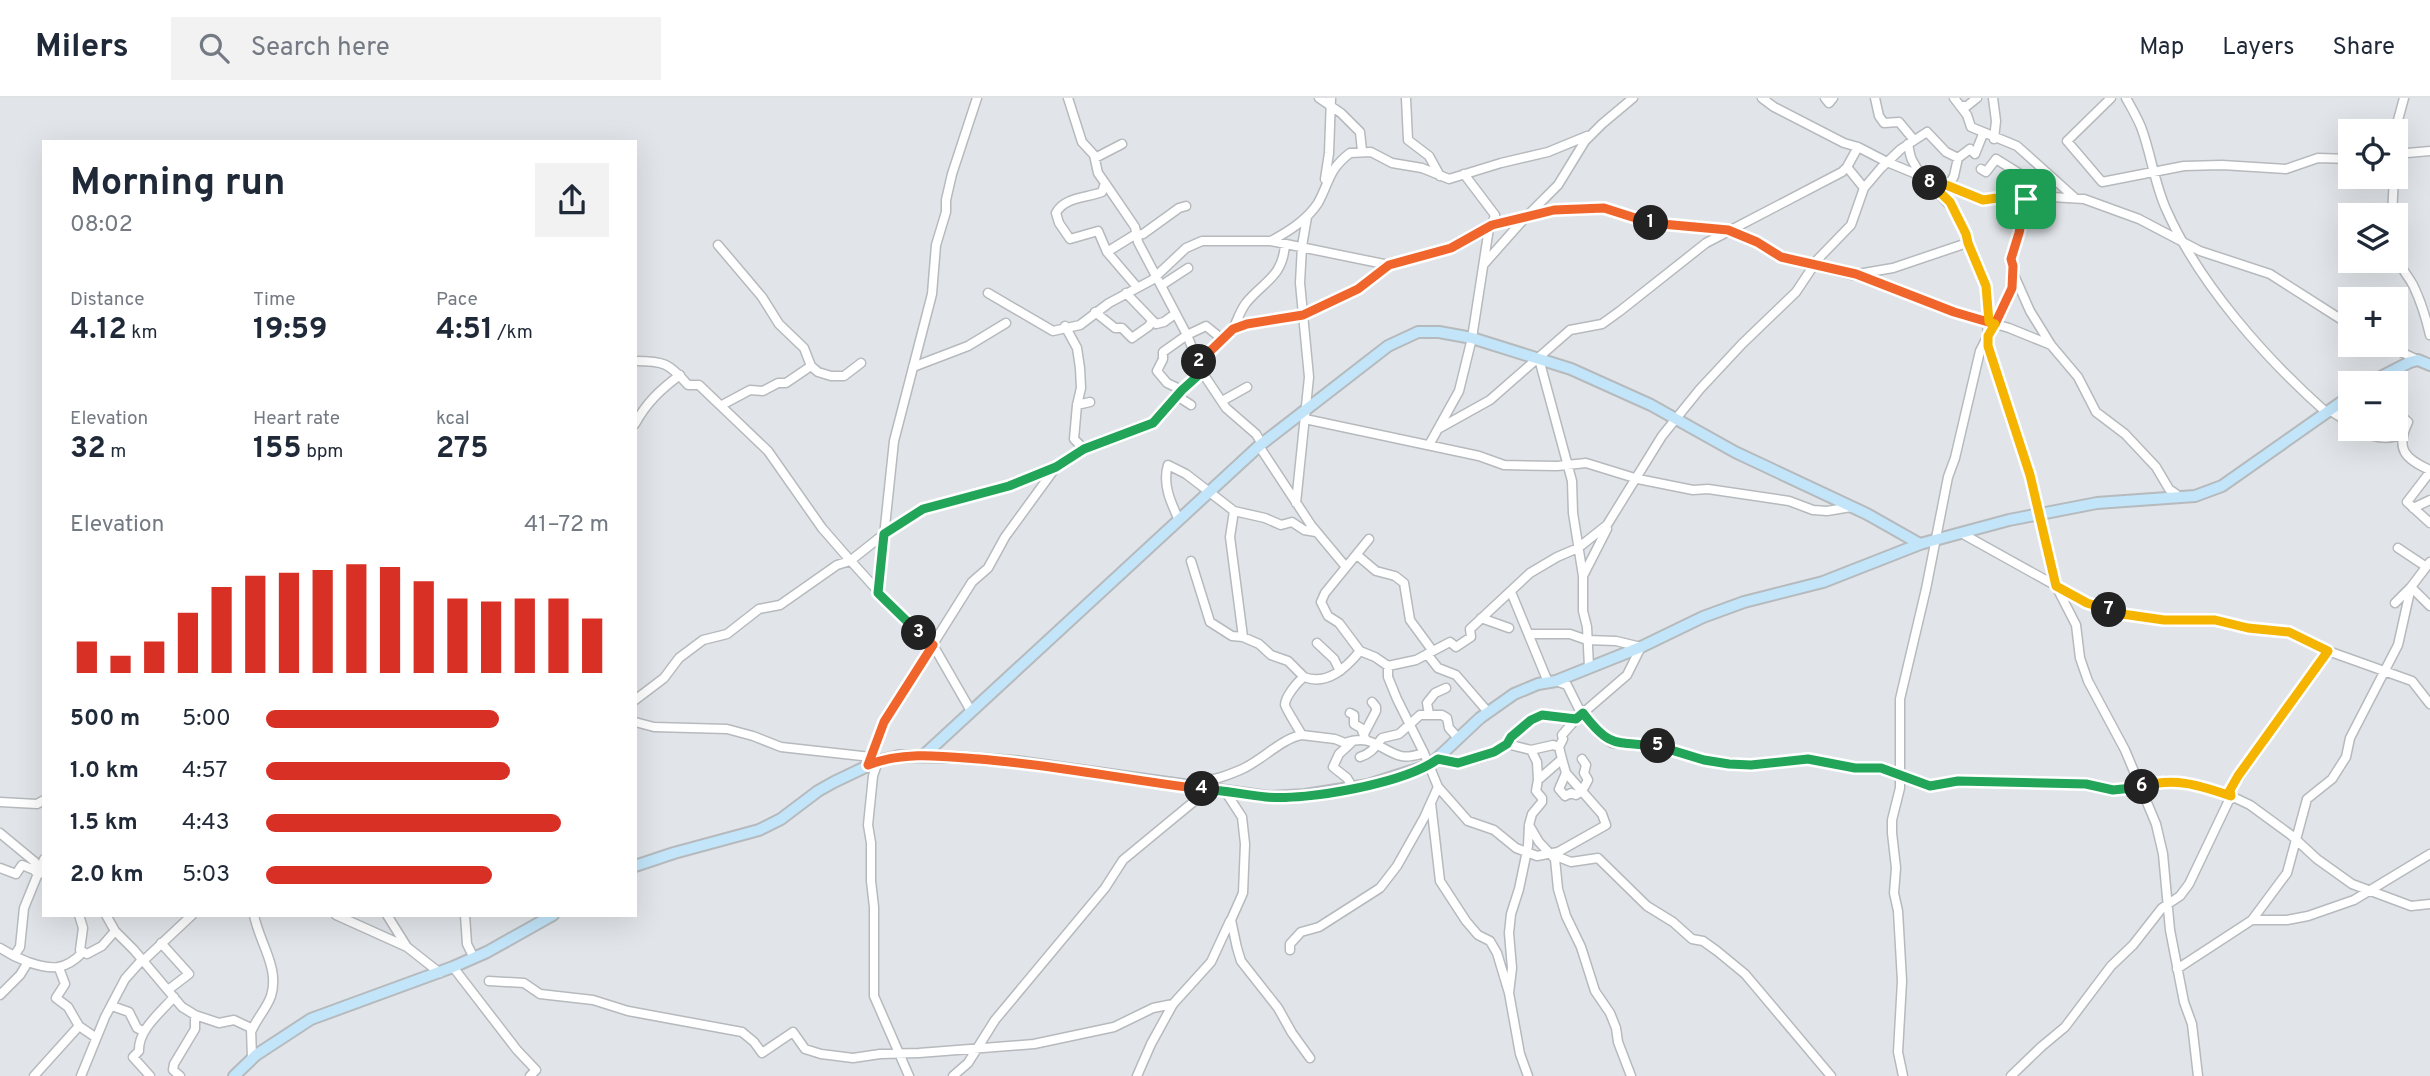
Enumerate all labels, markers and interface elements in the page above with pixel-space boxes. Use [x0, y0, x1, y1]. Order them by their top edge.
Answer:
search box [171, 17, 661, 80]
text: Milers [35, 27, 129, 69]
icon: search [195, 29, 233, 67]
text: Search here [251, 32, 390, 65]
text: Map [2139, 33, 2184, 63]
text: Layers [2222, 33, 2294, 63]
text: Share [2332, 33, 2395, 63]
map controls [2338, 119, 2408, 441]
button: locate [2338, 119, 2408, 189]
text: Morning run [70, 160, 286, 209]
button: share [535, 163, 609, 237]
pin: 8 [1912, 166, 1948, 200]
pin [1996, 169, 2056, 229]
text: 8 [1924, 170, 1935, 194]
icon: arrive [2007, 180, 2045, 218]
button: layers [2338, 203, 2408, 273]
pin: 1 [1634, 206, 1668, 240]
text: 1 [1647, 210, 1654, 234]
text: 08:02 [70, 211, 133, 240]
button: + [2338, 287, 2408, 357]
text: Distance [70, 288, 145, 312]
text: Time [253, 288, 296, 312]
text: Pace [436, 288, 478, 312]
text: 4.12 [70, 312, 127, 349]
text: 19:59 [253, 312, 328, 349]
text: 4:51 [436, 312, 493, 349]
text: km [127, 321, 158, 345]
text: /km [493, 321, 533, 345]
pin: 2 [1182, 344, 1216, 380]
text: 2 [1193, 349, 1204, 373]
button: − [2338, 371, 2408, 441]
text: Elevation [70, 407, 148, 431]
text: Heart rate [253, 407, 340, 431]
text: kcal [436, 407, 470, 431]
text: 32 [70, 431, 106, 468]
text: 155 [253, 431, 302, 468]
text: 275 [436, 431, 488, 468]
text: m [106, 440, 126, 464]
text: bpm [302, 440, 343, 464]
text: Elevation [70, 511, 165, 540]
text: 41–72 m [524, 511, 609, 540]
pin: 7 [2092, 592, 2126, 628]
text: 7 [2103, 597, 2114, 621]
pin: 3 [902, 616, 936, 650]
text: 3 [913, 620, 924, 644]
text: 500 m [70, 705, 140, 734]
text: 5:00 [182, 705, 231, 734]
pin: 5 [1640, 728, 1676, 764]
text: 5 [1652, 733, 1663, 757]
text: 1.0 km [70, 757, 139, 786]
text: 4:57 [182, 757, 228, 786]
pin: 6 [2124, 770, 2160, 804]
pin: 4 [1184, 772, 1220, 806]
text: 6 [2136, 774, 2147, 798]
text: 4 [1195, 776, 1208, 800]
text: 1.5 km [70, 809, 138, 838]
text: 4:43 [182, 809, 230, 838]
text: 2.0 km [70, 861, 144, 890]
text: 5:03 [182, 861, 230, 890]

